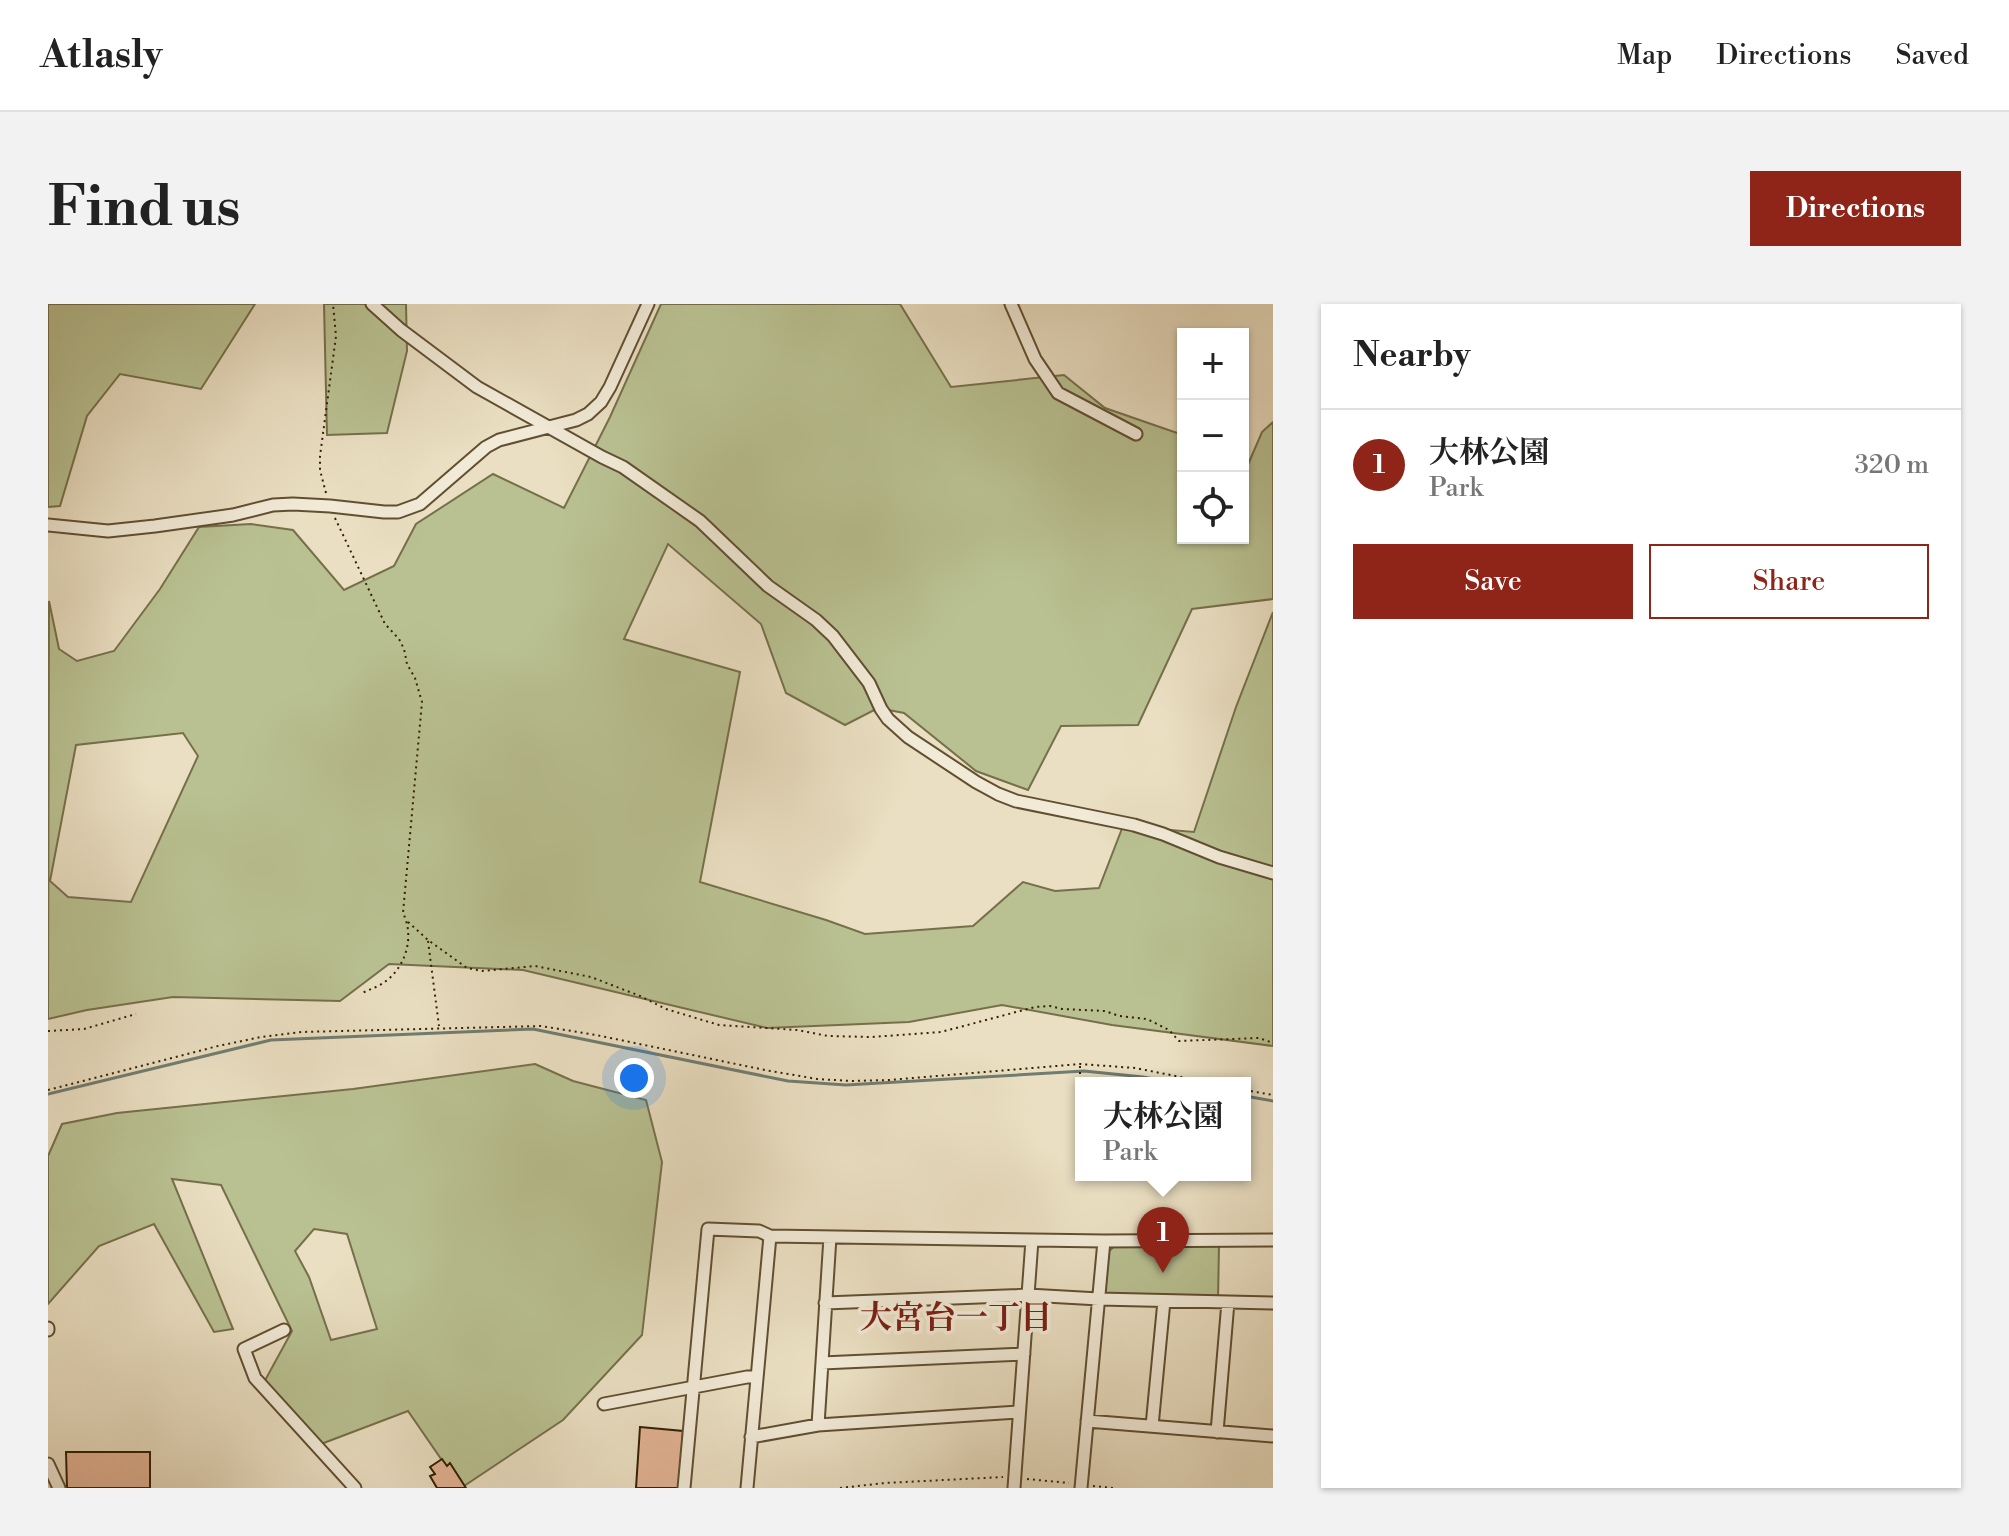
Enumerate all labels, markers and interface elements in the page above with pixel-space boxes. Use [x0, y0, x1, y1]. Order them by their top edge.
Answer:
text: Atlasly [40, 32, 163, 79]
text: Map [1617, 38, 1672, 73]
text: Directions [1716, 38, 1851, 73]
text: Saved [1895, 38, 1969, 73]
button: Directions [1750, 171, 1961, 246]
text: Find us [48, 173, 241, 243]
map controls [1177, 328, 1249, 544]
button: + [1177, 328, 1249, 400]
text: Nearby [1353, 335, 1471, 377]
button: − [1177, 400, 1249, 472]
text: 大林公園 [1429, 434, 1549, 472]
text: 1 [1373, 449, 1385, 481]
text: 320 m [1854, 449, 1929, 481]
button: locate [1177, 472, 1249, 544]
text: Park [1429, 472, 1483, 504]
button: Save [1353, 544, 1633, 619]
button: Share [1649, 544, 1929, 619]
your location [614, 1058, 654, 1098]
popup [1075, 1077, 1251, 1181]
text: 大林公園 [1103, 1098, 1223, 1136]
text: Park [1103, 1136, 1157, 1168]
pin: 1 [1137, 1207, 1189, 1273]
district label: 大宮台一丁目 [860, 1298, 1052, 1338]

